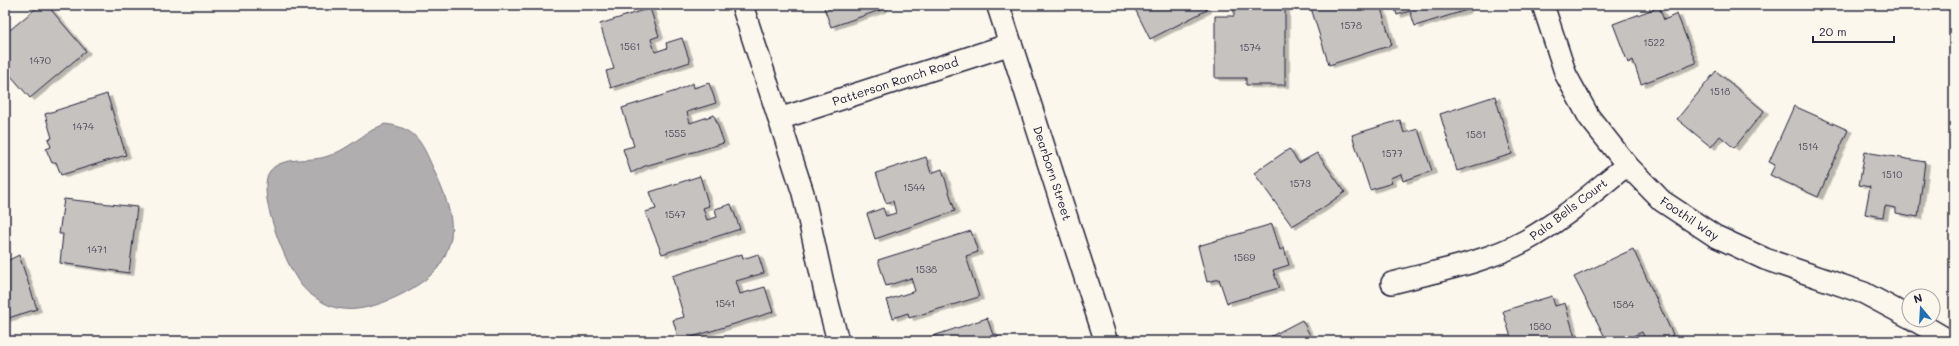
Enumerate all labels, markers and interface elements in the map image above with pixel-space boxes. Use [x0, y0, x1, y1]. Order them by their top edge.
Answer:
house number: 1578 [1340, 18, 1362, 32]
scale bar [1813, 18, 1894, 44]
text: 20 m [1819, 23, 1847, 39]
house number: 1522 [1643, 35, 1665, 49]
house number: 1561 [620, 39, 640, 53]
house number: 1574 [1239, 40, 1261, 54]
house number: 1470 [29, 53, 51, 67]
street label: Patterson Ranch Road [830, 53, 960, 109]
house number: 1518 [1710, 84, 1730, 98]
house number: 1474 [72, 119, 94, 133]
street label: Dearborn Street [1030, 124, 1076, 222]
house number: 1555 [664, 126, 686, 140]
house number: 1581 [1466, 127, 1486, 141]
house number: 1514 [1798, 139, 1818, 153]
house number: 1577 [1381, 146, 1403, 160]
house number: 1510 [1882, 167, 1902, 181]
street label: Pala Bells Court [1526, 175, 1610, 243]
house number: 1573 [1289, 176, 1311, 190]
house number: 1544 [903, 180, 925, 194]
street label: Foothil Way [1657, 192, 1723, 244]
house number: 1547 [664, 207, 686, 221]
house number: 1471 [87, 242, 107, 256]
house number: 1569 [1233, 250, 1255, 264]
house number: 1538 [915, 262, 937, 276]
north arrow [1901, 288, 1941, 328]
text: N [1911, 290, 1924, 306]
house number: 1541 [715, 296, 735, 310]
house number: 1584 [1612, 297, 1634, 311]
house number: 1580 [1529, 319, 1551, 333]

